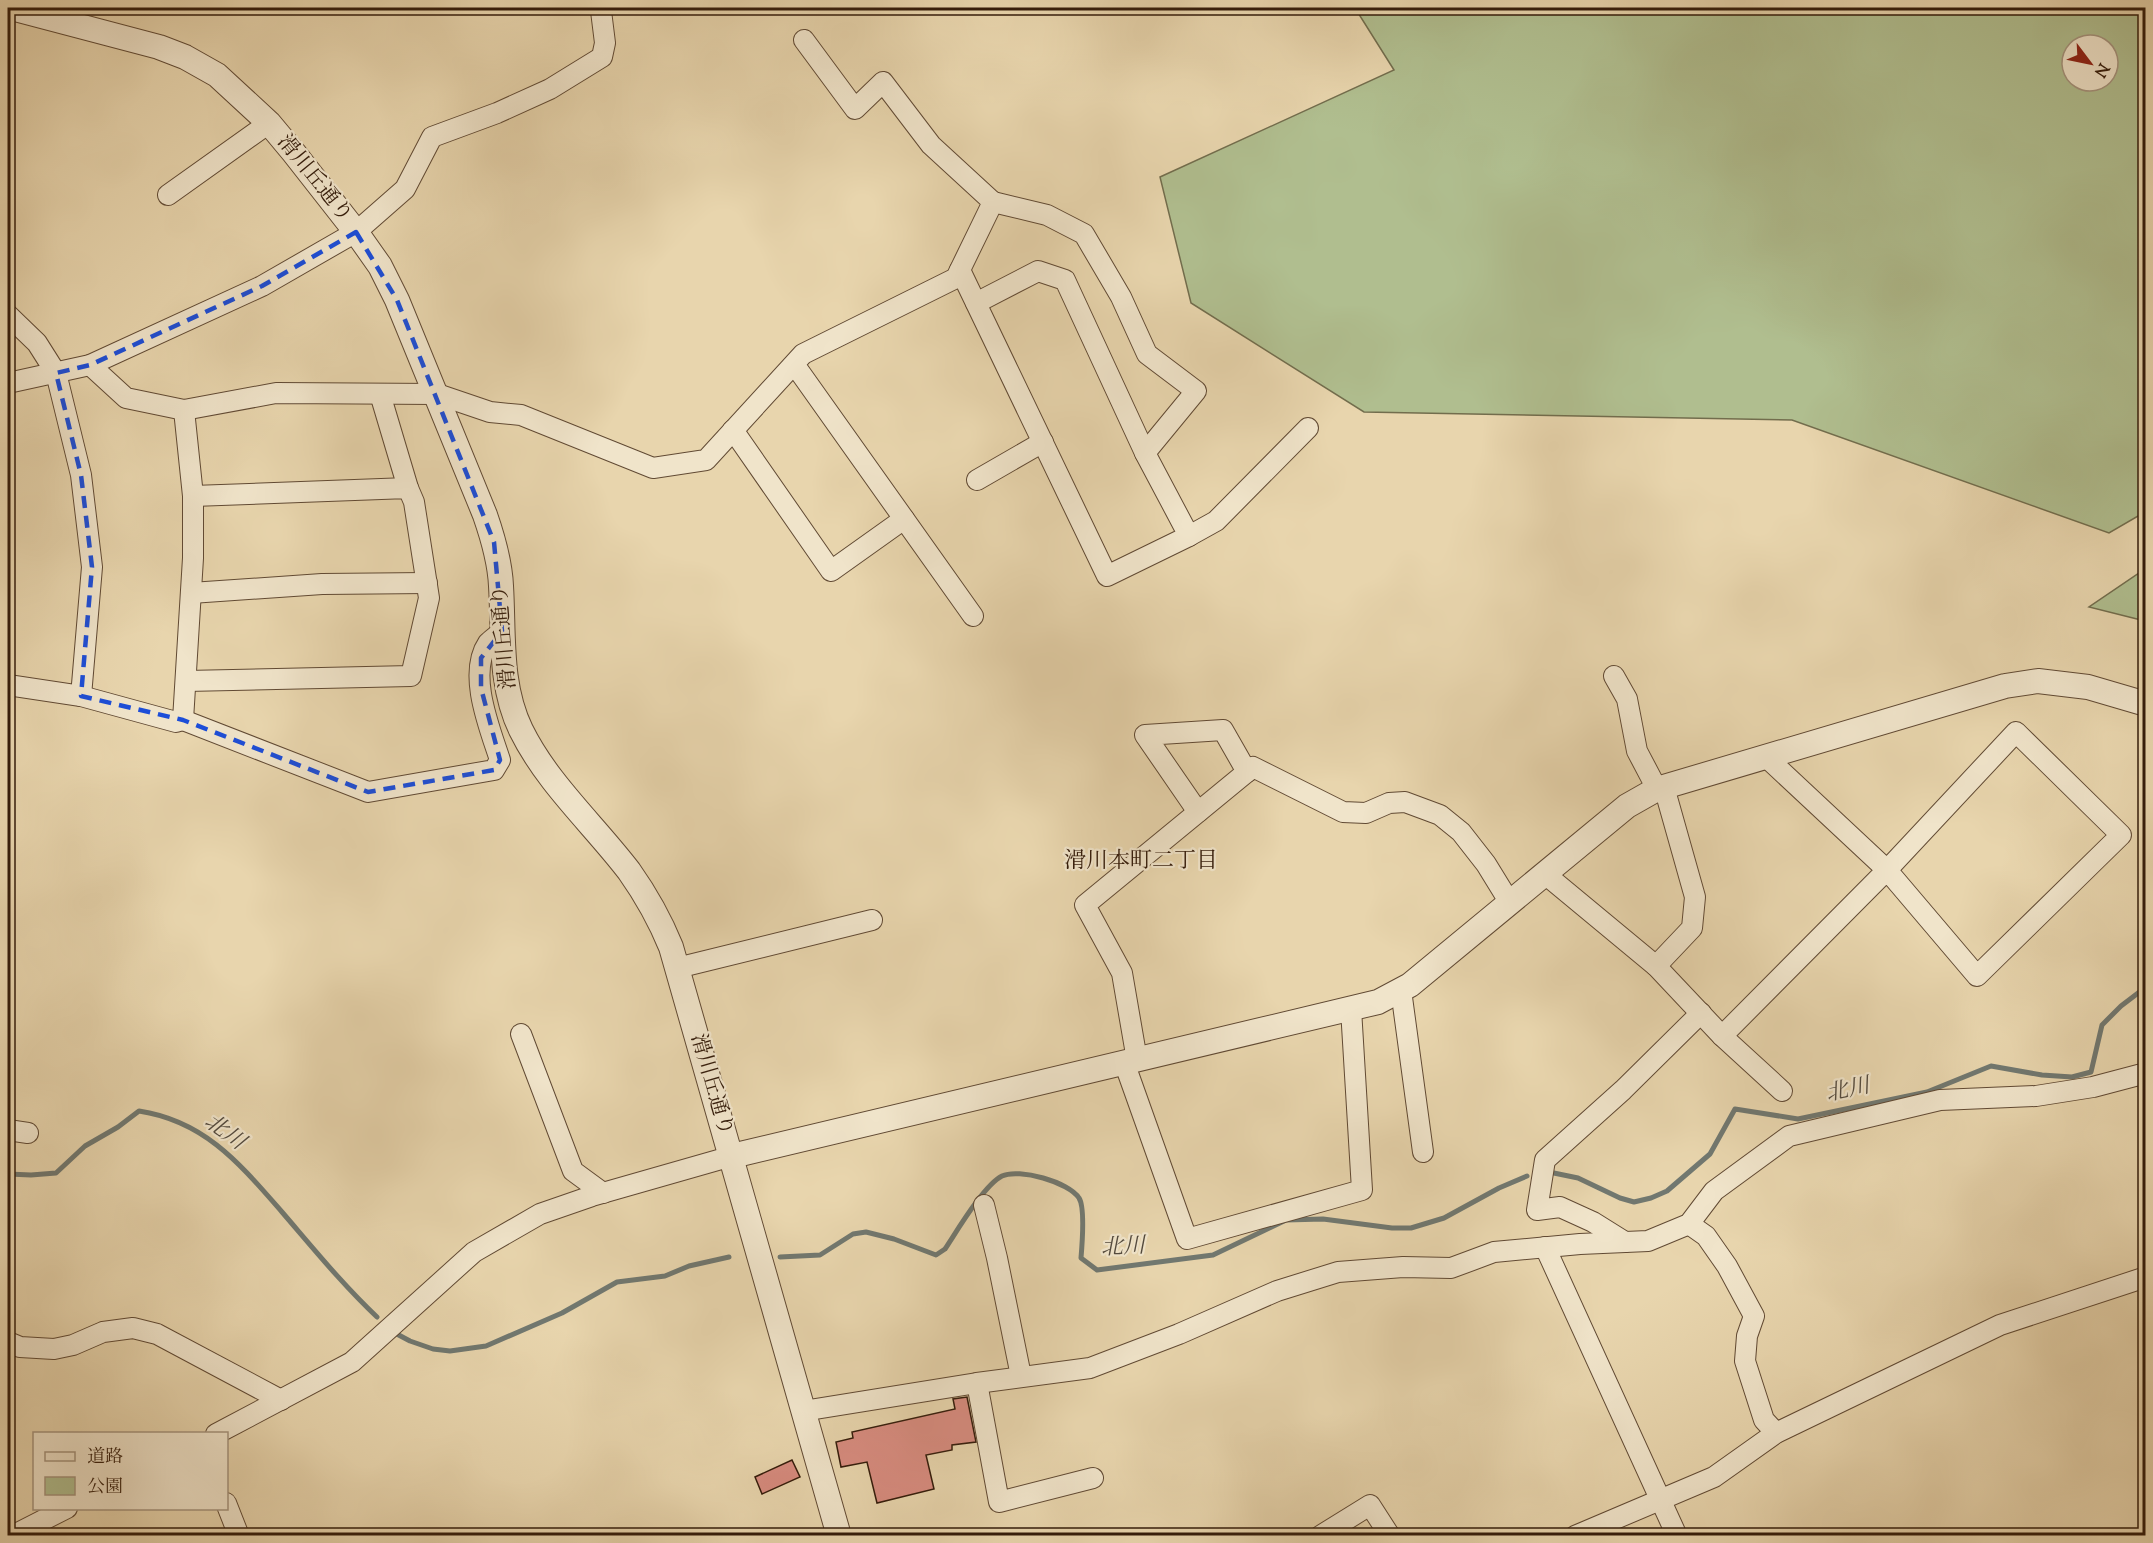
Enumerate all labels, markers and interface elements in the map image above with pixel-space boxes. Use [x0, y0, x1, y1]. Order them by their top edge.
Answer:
north arrow [2060, 33, 2120, 93]
text: N [2087, 58, 2114, 81]
street label: 滑川丘通り [269, 129, 359, 229]
street label: 滑川丘通り [485, 583, 525, 691]
district label: 滑川本町二丁目 [1064, 846, 1218, 878]
street label: 滑川丘通り [682, 1030, 740, 1140]
water label: 北川 [1823, 1070, 1875, 1111]
water label: 北川 [197, 1107, 253, 1160]
water label: 北川 [1100, 1231, 1148, 1265]
legend [33, 1432, 228, 1510]
text: 道路 [87, 1445, 123, 1471]
text: 公園 [87, 1475, 123, 1501]

